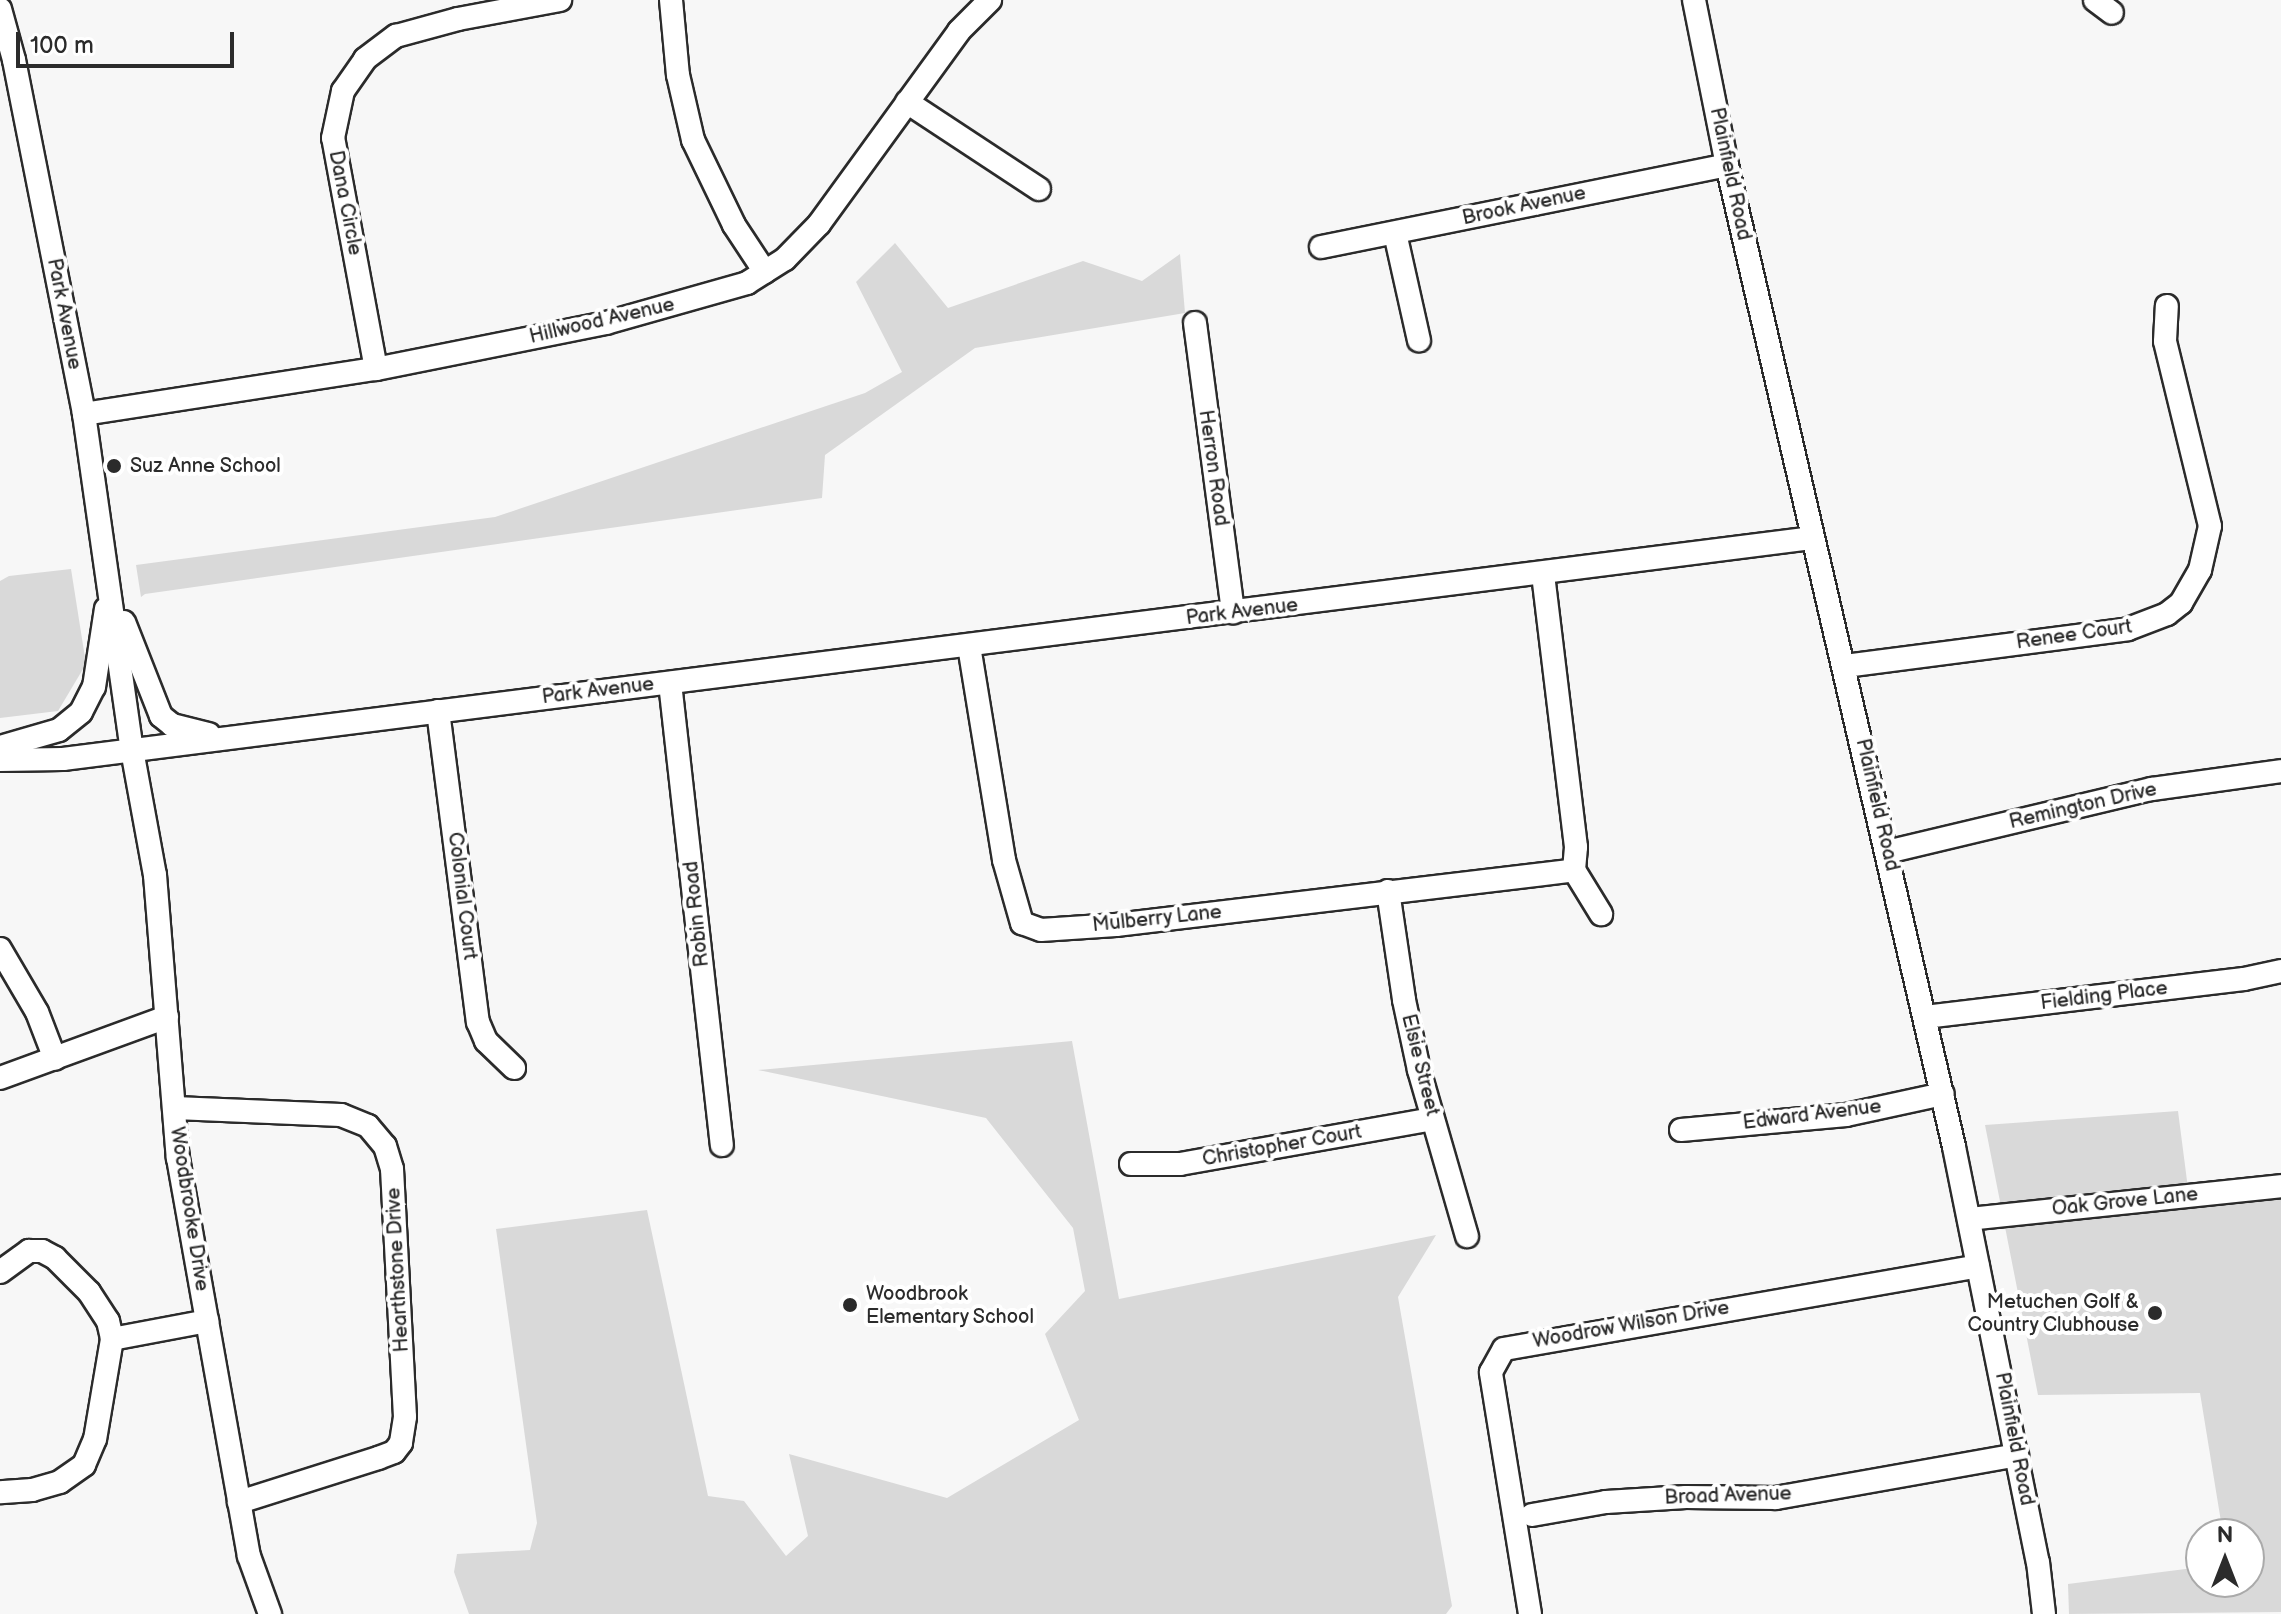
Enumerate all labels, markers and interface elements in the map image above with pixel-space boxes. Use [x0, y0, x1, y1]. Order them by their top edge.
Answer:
scale bar [20, 16, 238, 66]
text: 100 m [30, 31, 94, 60]
street label: Plainfield Road [1704, 105, 1756, 243]
street label: Dana Circle [323, 149, 367, 257]
street label: Brook Avenue [1460, 181, 1588, 231]
street label: Park Avenue [41, 256, 87, 372]
street label: Hillwood Avenue [527, 293, 677, 349]
street label: Herron Road [1193, 408, 1233, 528]
place label: Suz Anne School [130, 454, 281, 478]
marker: Suz Anne School [105, 457, 123, 475]
street label: Park Avenue [1185, 593, 1299, 631]
street label: Renee Court [2015, 615, 2133, 655]
street label: Park Avenue [541, 672, 655, 710]
street label: Plainfield Road [1850, 736, 1904, 874]
street label: Remington Drive [2007, 777, 2159, 835]
street label: Colonial Court [442, 831, 482, 961]
street label: Robin Road [679, 860, 715, 968]
street label: Mulberry Lane [1090, 900, 1224, 938]
street label: Fielding Place [2039, 976, 2169, 1016]
street label: Elsie Street [1396, 1011, 1444, 1119]
street label: Edward Avenue [1741, 1095, 1883, 1135]
street label: Christopher Court [1201, 1120, 1363, 1172]
street label: Woodbrooke Drive [164, 1125, 214, 1293]
street label: Oak Grove Lane [2051, 1182, 2199, 1222]
street label: Hearthstone Drive [382, 1187, 414, 1353]
place label: Woodbrook Elementary School [866, 1282, 1036, 1329]
place label: Metuchen Golf & Country Clubhouse [1966, 1290, 2139, 1337]
marker: Woodbrook Elementary School [841, 1296, 859, 1314]
street label: Woodrow Wilson Drive [1531, 1296, 1731, 1354]
marker: Metuchen Golf & Country Clubhouse [2146, 1304, 2164, 1322]
street label: Plainfield Road [1989, 1370, 2039, 1508]
street label: Broad Avenue [1664, 1482, 1792, 1510]
north arrow [2185, 1518, 2265, 1598]
text: N [2217, 1522, 2233, 1549]

